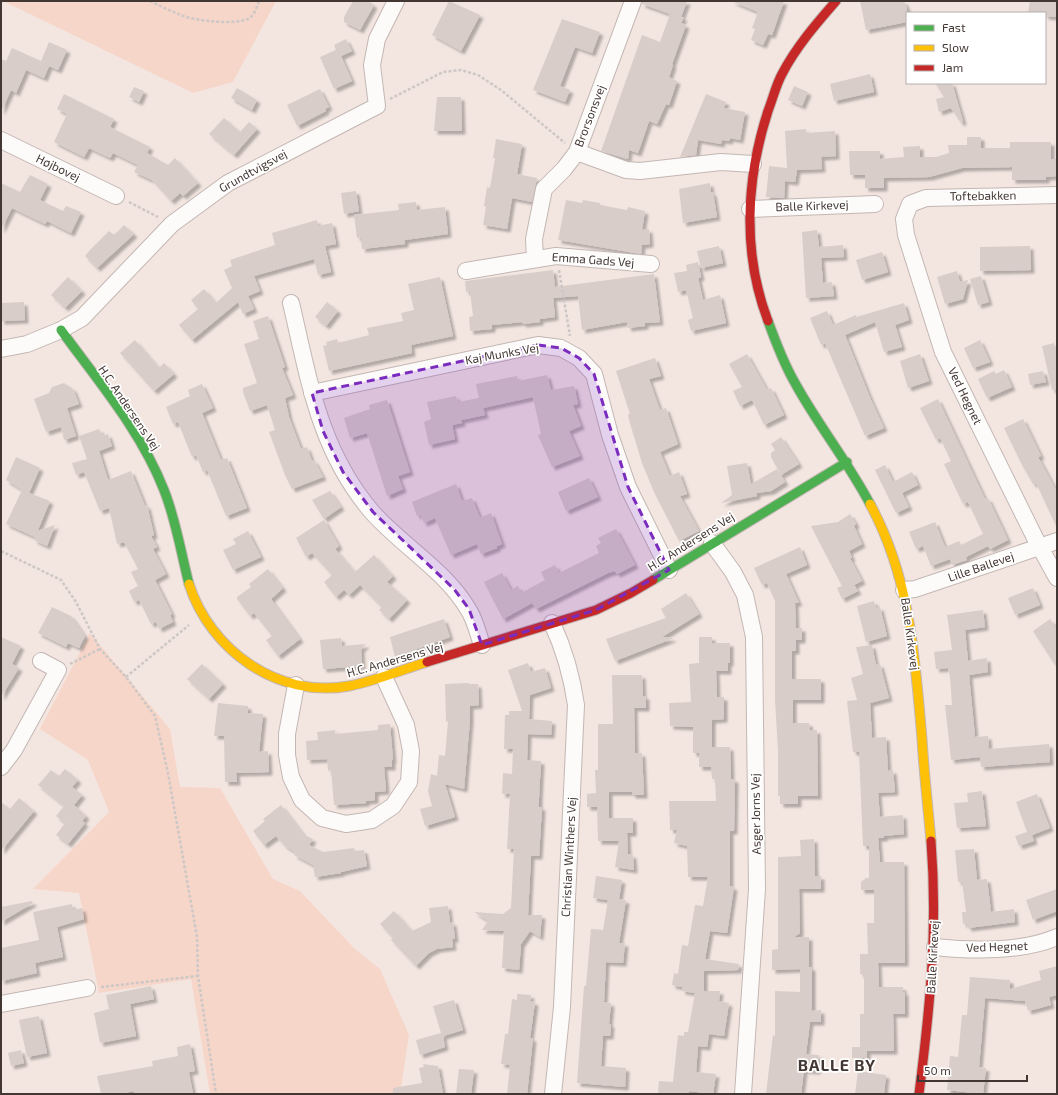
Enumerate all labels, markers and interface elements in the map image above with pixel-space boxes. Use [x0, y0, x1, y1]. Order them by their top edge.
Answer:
legend [906, 12, 1046, 84]
text: Fast [942, 20, 966, 34]
text: Slow [942, 40, 969, 54]
text: Jam [942, 60, 963, 74]
street label: Brorsonsvej [571, 83, 608, 149]
street label: Grundtvigsvej [216, 146, 289, 195]
street label: Højbovej [34, 150, 83, 185]
street label: Toftebakken [949, 187, 1017, 203]
street label: Balle Kirkevej [775, 197, 849, 214]
street label: Emma Gads Vej [551, 249, 635, 270]
street label: Kaj Munks Vej [464, 340, 540, 367]
street label: H.C. Andersens Vej [95, 362, 163, 453]
street label: Ved Hegnet [946, 365, 986, 427]
street label: H.C. Andersens Vej [645, 509, 737, 574]
street label: Lille Ballevej [946, 548, 1016, 585]
street label: Balle Kirkevej [898, 597, 923, 671]
street label: H.C. Andersens Vej [345, 639, 445, 680]
street label: Asger Jorns Vej [747, 773, 764, 855]
street label: Christian Winthers Vej [558, 797, 579, 917]
street label: Balle Kirkevej [923, 920, 942, 994]
street label: Ved Hegnet [966, 938, 1029, 954]
district label: BALLE BY [798, 1055, 876, 1074]
scale bar [918, 1057, 1027, 1083]
text: 50 m [924, 1063, 951, 1077]

